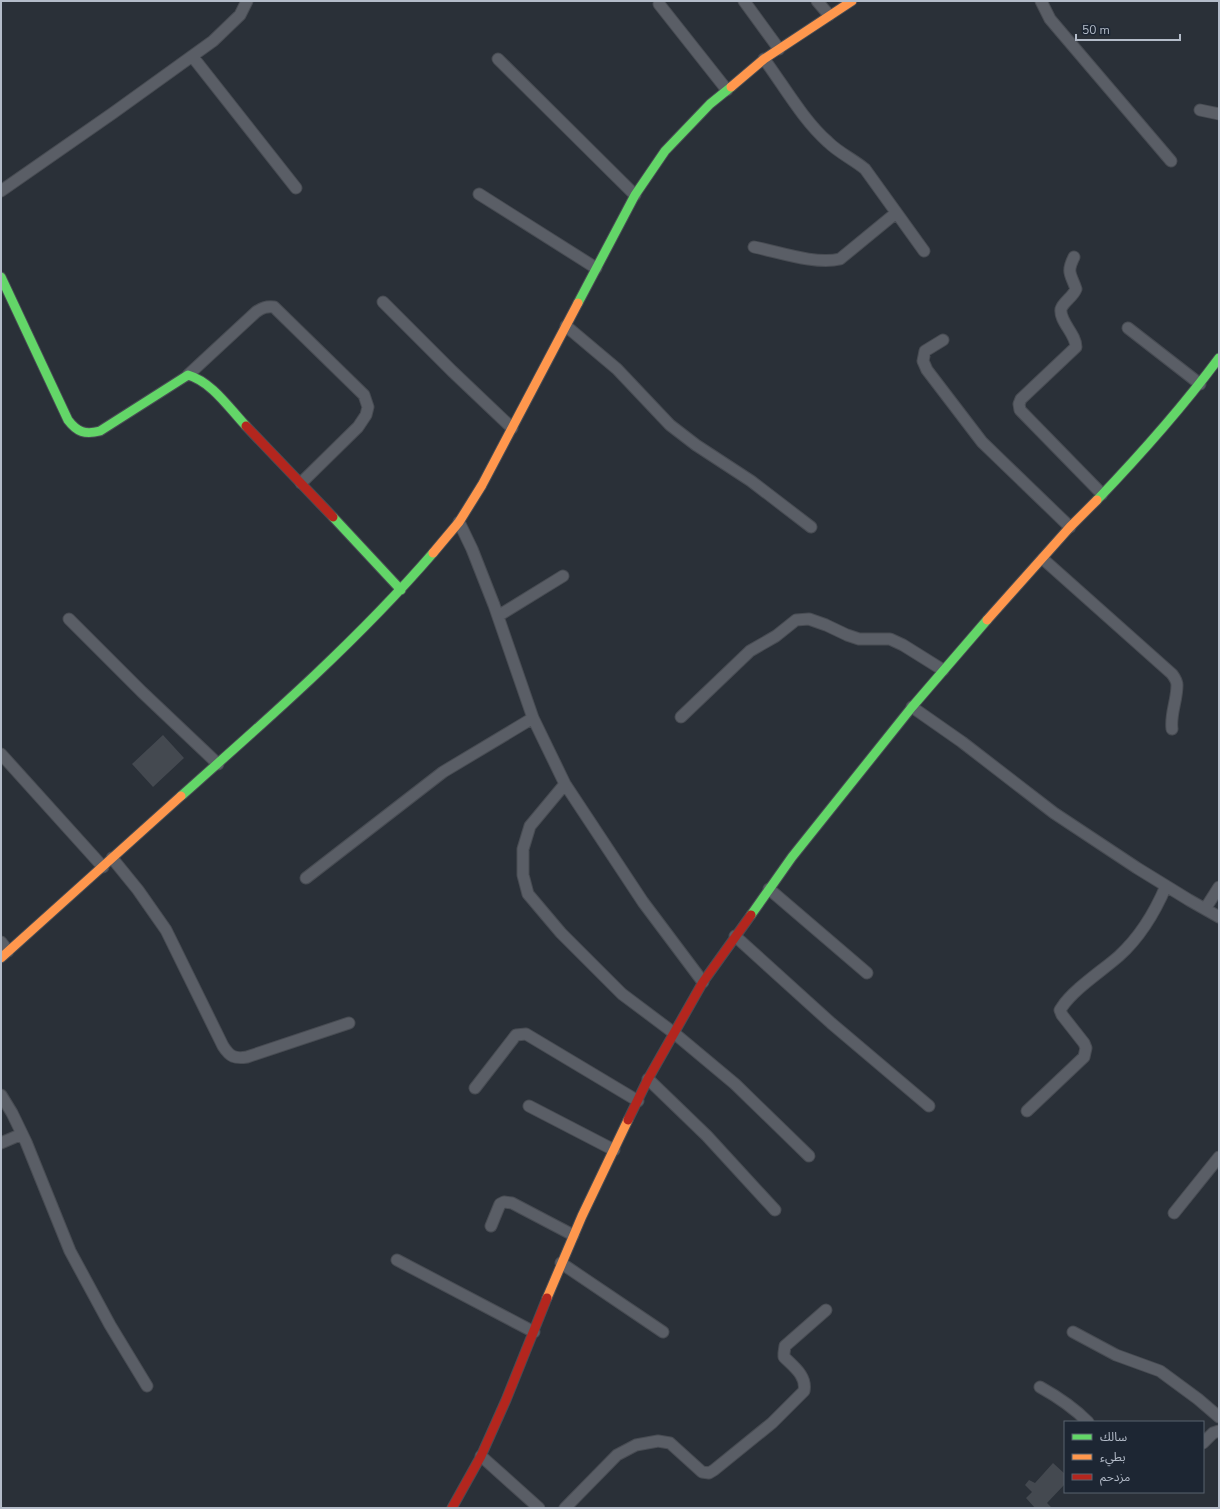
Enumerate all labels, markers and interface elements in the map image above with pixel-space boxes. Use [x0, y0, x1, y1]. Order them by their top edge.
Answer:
scale bar [1076, 16, 1180, 42]
text: 50 m [1082, 22, 1110, 38]
legend [1064, 1421, 1204, 1493]
text: سالك [1100, 1429, 1127, 1445]
text: بطيء [1100, 1449, 1126, 1467]
text: مزدحم [1100, 1469, 1130, 1486]

